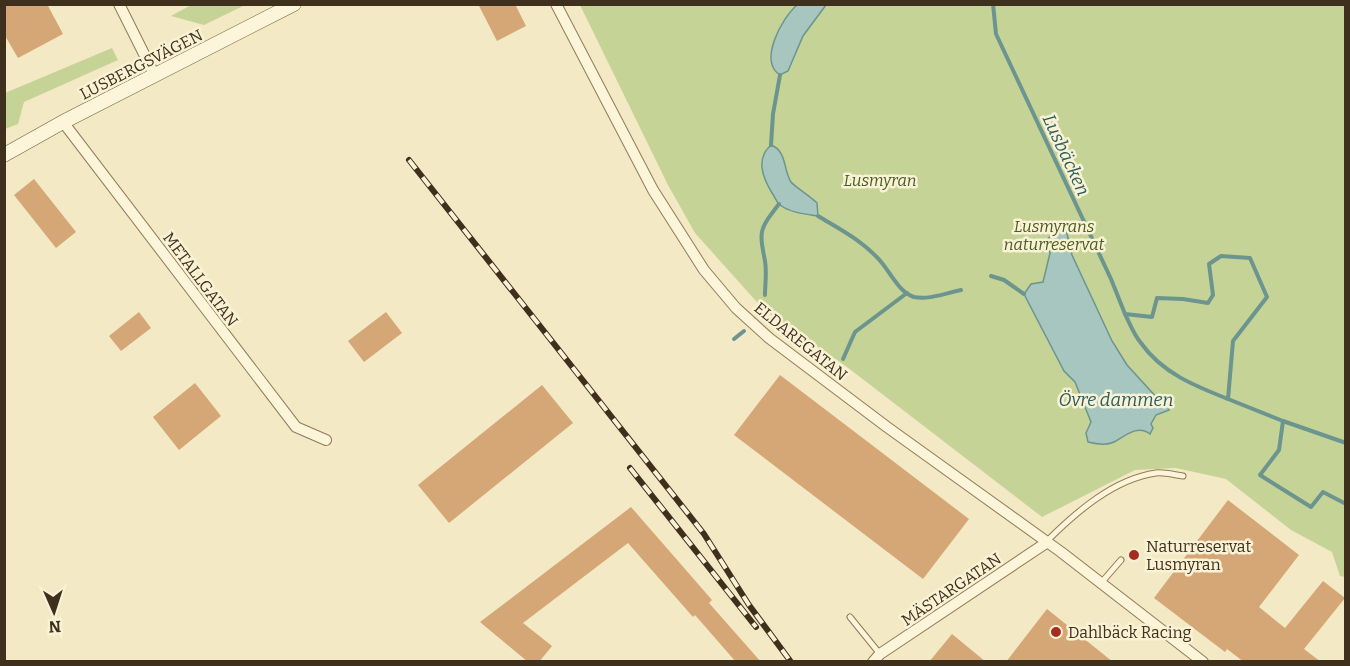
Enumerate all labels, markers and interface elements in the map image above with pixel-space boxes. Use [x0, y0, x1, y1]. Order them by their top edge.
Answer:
street label: LUSBERGSVÄGEN [77, 25, 206, 104]
water label: Lusbäcken [1038, 111, 1094, 199]
park label: Lusmyran [844, 171, 916, 190]
park label: Lusmyrans naturreservat [1004, 217, 1105, 254]
street label: METALLGATAN [159, 229, 242, 330]
street label: ELDAREGATAN [750, 298, 851, 385]
water label: Övre dammen [1058, 389, 1174, 411]
place label: Naturreservat Lusmyran [1146, 537, 1252, 574]
marker: Naturreservat Lusmyran [1127, 548, 1141, 562]
street label: MÄSTARGATAN [898, 549, 1005, 630]
north arrow [24, 582, 84, 642]
text: N [48, 617, 61, 636]
place label: Dahlbäck Racing [1068, 623, 1192, 642]
marker: Dahlbäck Racing [1049, 625, 1063, 639]

